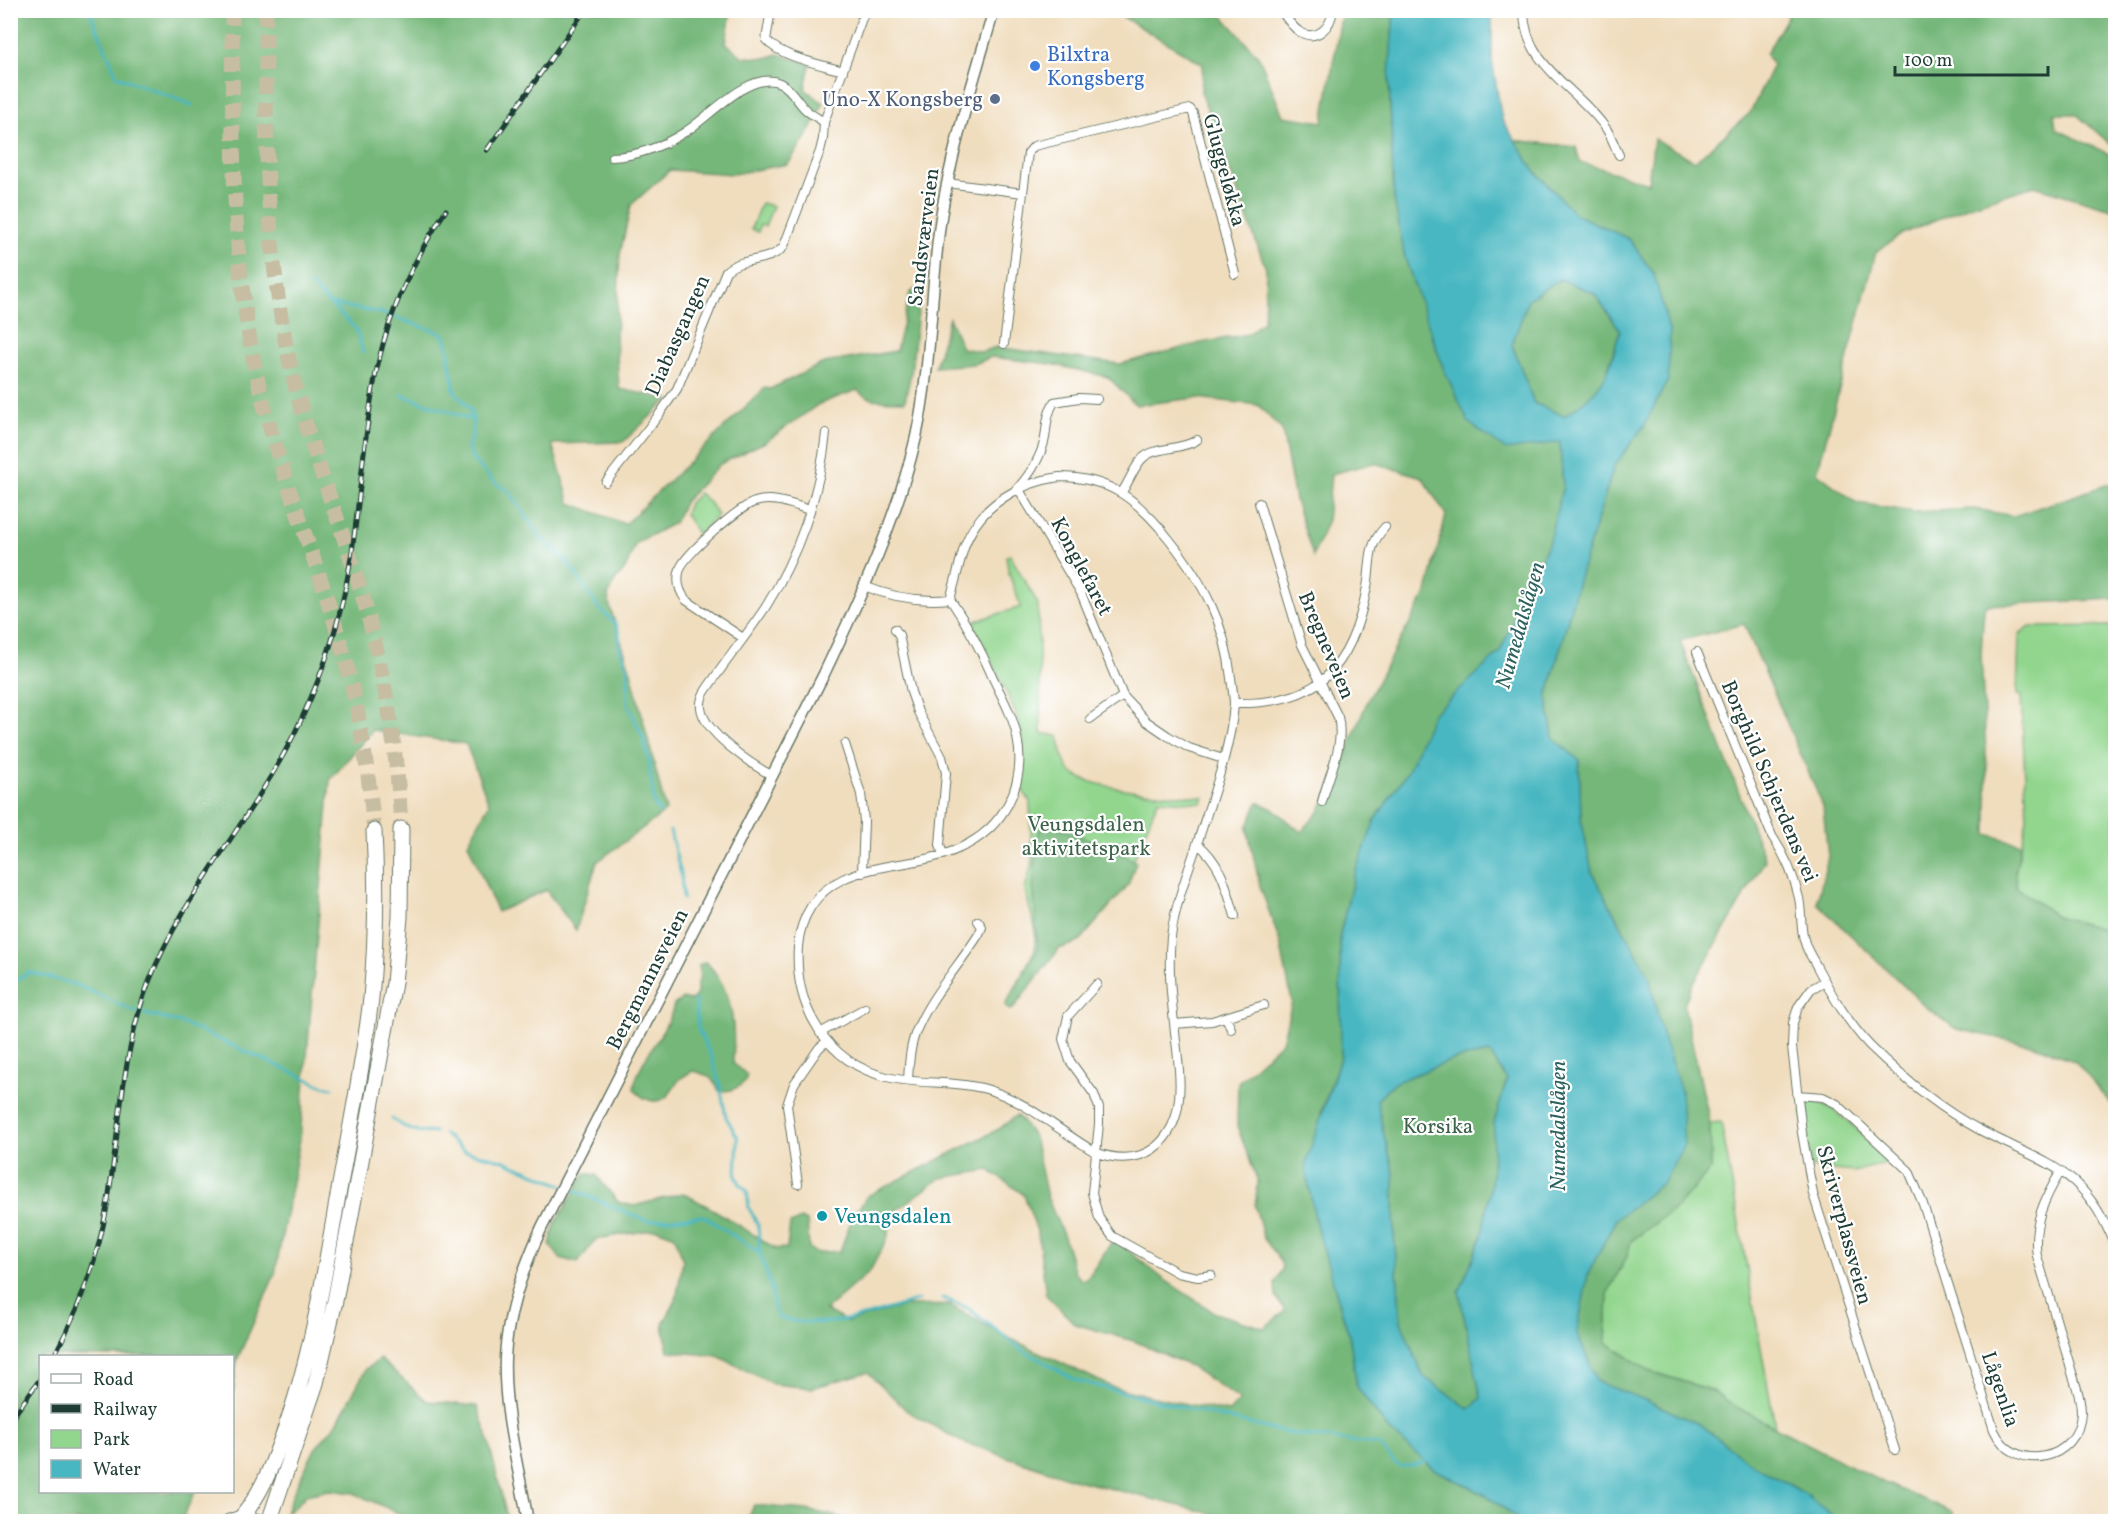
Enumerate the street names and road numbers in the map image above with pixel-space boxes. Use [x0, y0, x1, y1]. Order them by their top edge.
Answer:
street label: Gluggeløkka [1195, 111, 1253, 230]
street label: Sandsværveien [902, 166, 947, 308]
street label: Diabasgangen [639, 270, 718, 401]
street label: Konglefaret [1043, 512, 1119, 621]
street label: Bregneveien [1290, 587, 1361, 704]
street label: Borghild Schjerdens vei [1713, 676, 1824, 887]
street label: Bergmannsveien [600, 904, 696, 1055]
street label: Skriverplassveien [1808, 1143, 1879, 1308]
street label: Lågenlia [1973, 1348, 2026, 1431]

